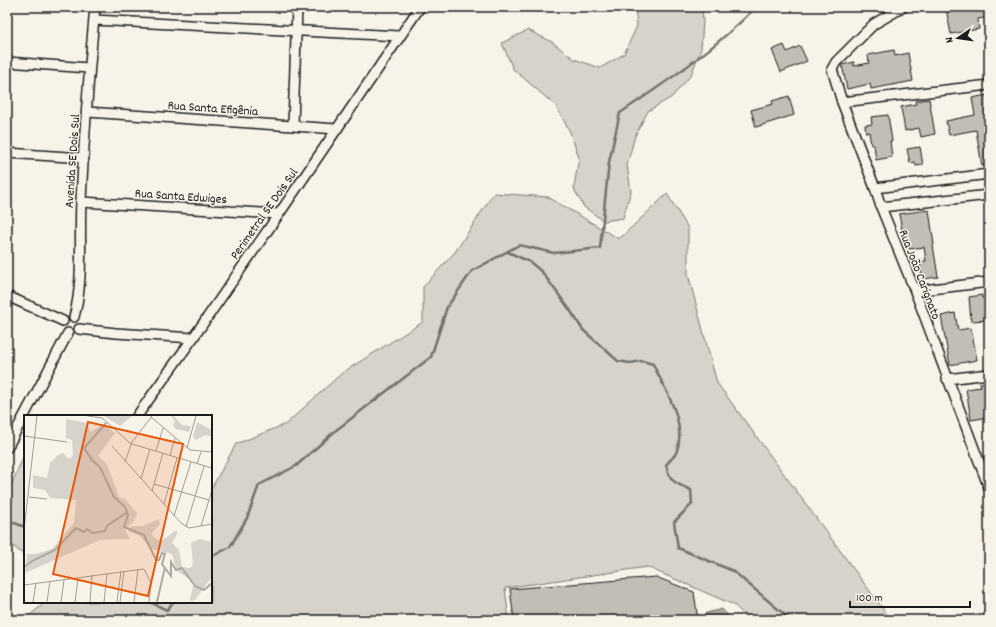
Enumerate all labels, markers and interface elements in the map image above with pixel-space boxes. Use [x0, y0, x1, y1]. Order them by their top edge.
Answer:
north arrow [938, 18, 978, 58]
text: N [942, 35, 959, 44]
street label: Rua Santa Efigênia [167, 97, 259, 122]
street label: Avenida SE Dois Sul [61, 114, 86, 209]
street label: Perimetral SE Dois Sul [226, 165, 304, 264]
street label: Rua Santa Edwiges [134, 185, 228, 210]
street label: Rua João Carignato [893, 227, 945, 323]
inset map [24, 415, 212, 603]
scale bar [850, 583, 970, 609]
text: 100 m [856, 590, 883, 607]

